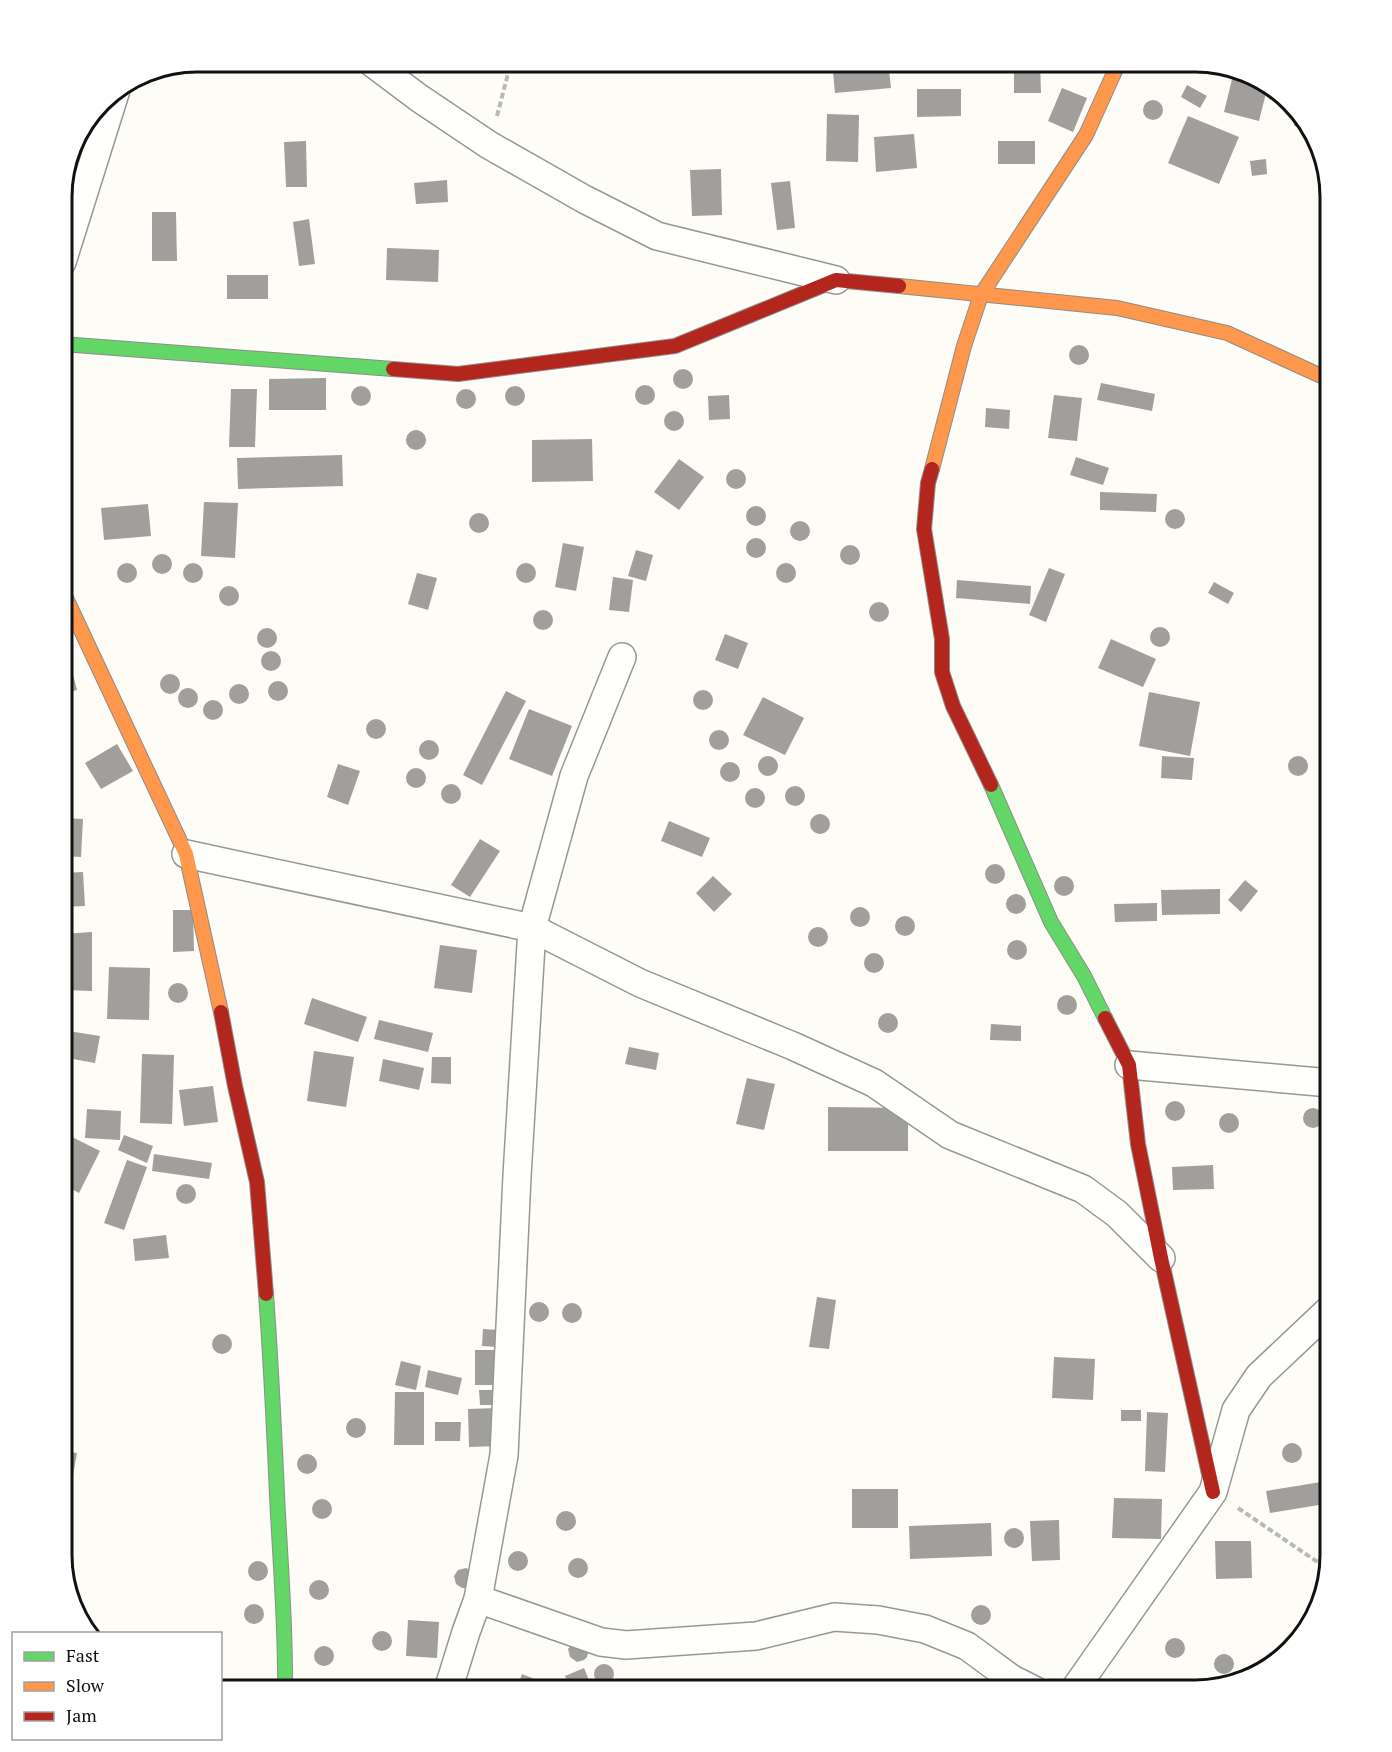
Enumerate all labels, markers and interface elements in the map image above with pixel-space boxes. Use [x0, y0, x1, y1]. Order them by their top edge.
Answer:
legend [12, 1632, 222, 1740]
text: Fast [66, 1643, 100, 1667]
text: Slow [66, 1673, 105, 1697]
text: Jam [66, 1703, 97, 1727]

